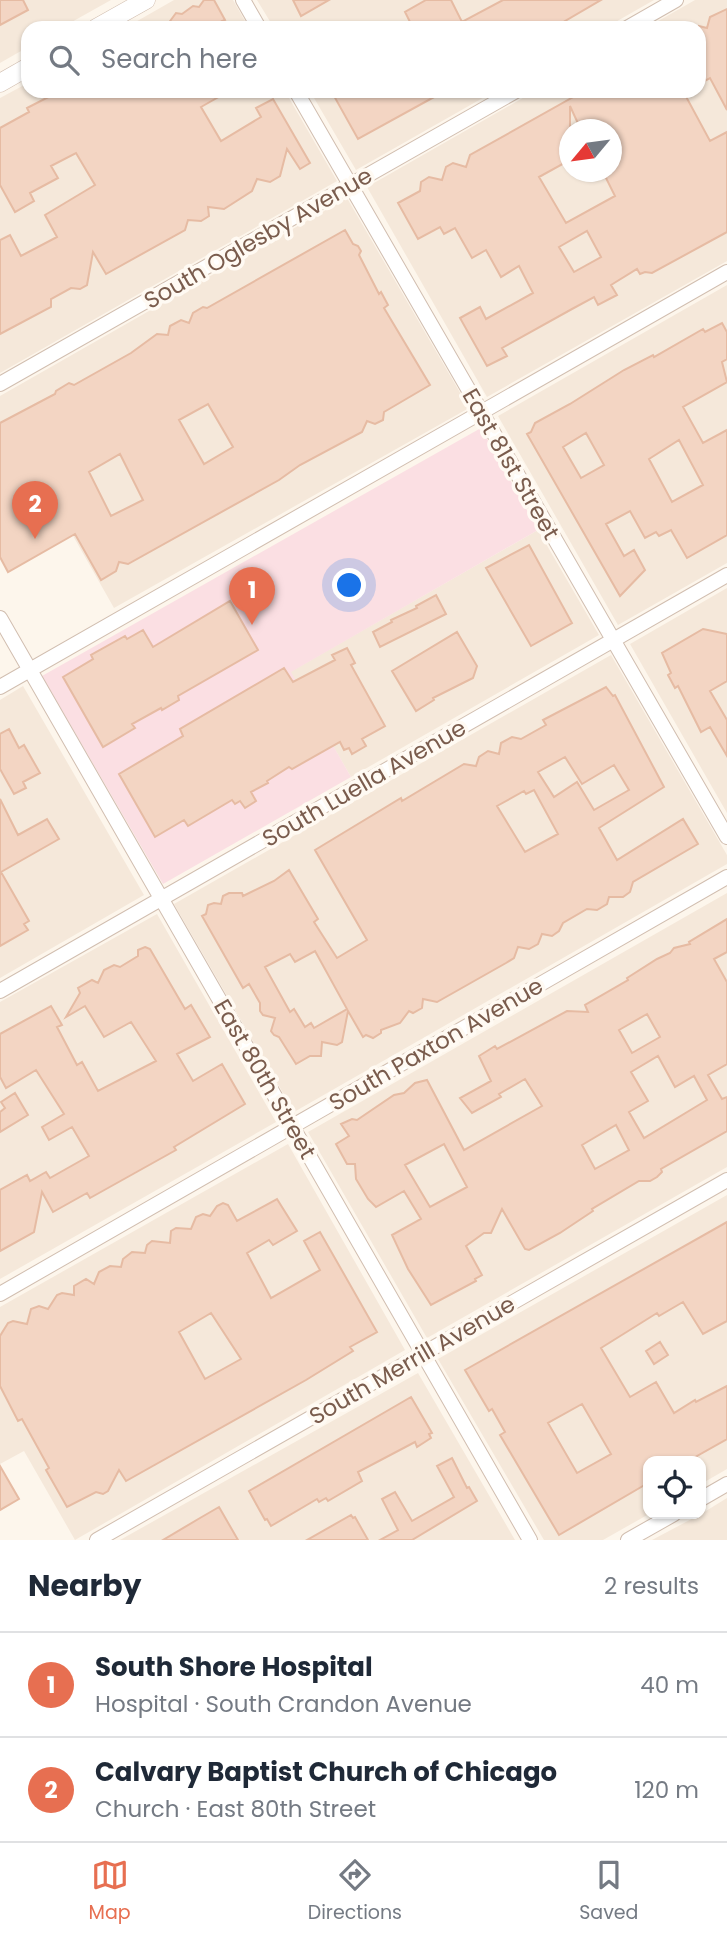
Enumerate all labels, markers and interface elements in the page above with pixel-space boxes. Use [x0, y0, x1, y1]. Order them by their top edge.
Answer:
search box [21, 21, 706, 98]
icon: search [45, 41, 83, 79]
text: Search here [101, 41, 258, 77]
north arrow [559, 119, 622, 182]
street label: South Oglesby Avenue [138, 159, 378, 317]
street label: East 81st Street [455, 383, 567, 545]
pin: 2 [12, 481, 58, 539]
pin: 1 [229, 567, 275, 625]
your location [332, 568, 366, 602]
street label: South Luella Avenue [256, 712, 472, 854]
street label: South Paxton Avenue [323, 970, 549, 1118]
street label: East 80th Street [206, 993, 324, 1165]
street label: South Merrill Avenue [303, 1288, 521, 1432]
map controls [643, 1456, 706, 1519]
button: locate [643, 1456, 706, 1519]
text: Nearby [28, 1564, 142, 1607]
text: 2 results [604, 1570, 699, 1602]
text: South Shore Hospital [95, 1649, 373, 1685]
text: 1 [47, 1669, 55, 1701]
text: 40 m [640, 1669, 699, 1701]
text: Hospital · South Crandon Avenue [95, 1688, 472, 1720]
text: Calvary Baptist Church of Chicago [95, 1754, 557, 1790]
text: 2 [44, 1774, 58, 1806]
text: 120 m [634, 1774, 699, 1806]
text: Church · East 80th Street [95, 1793, 376, 1825]
tab: Map [89, 1856, 131, 1927]
tab: Directions [308, 1856, 402, 1927]
tab: Saved [579, 1856, 638, 1927]

